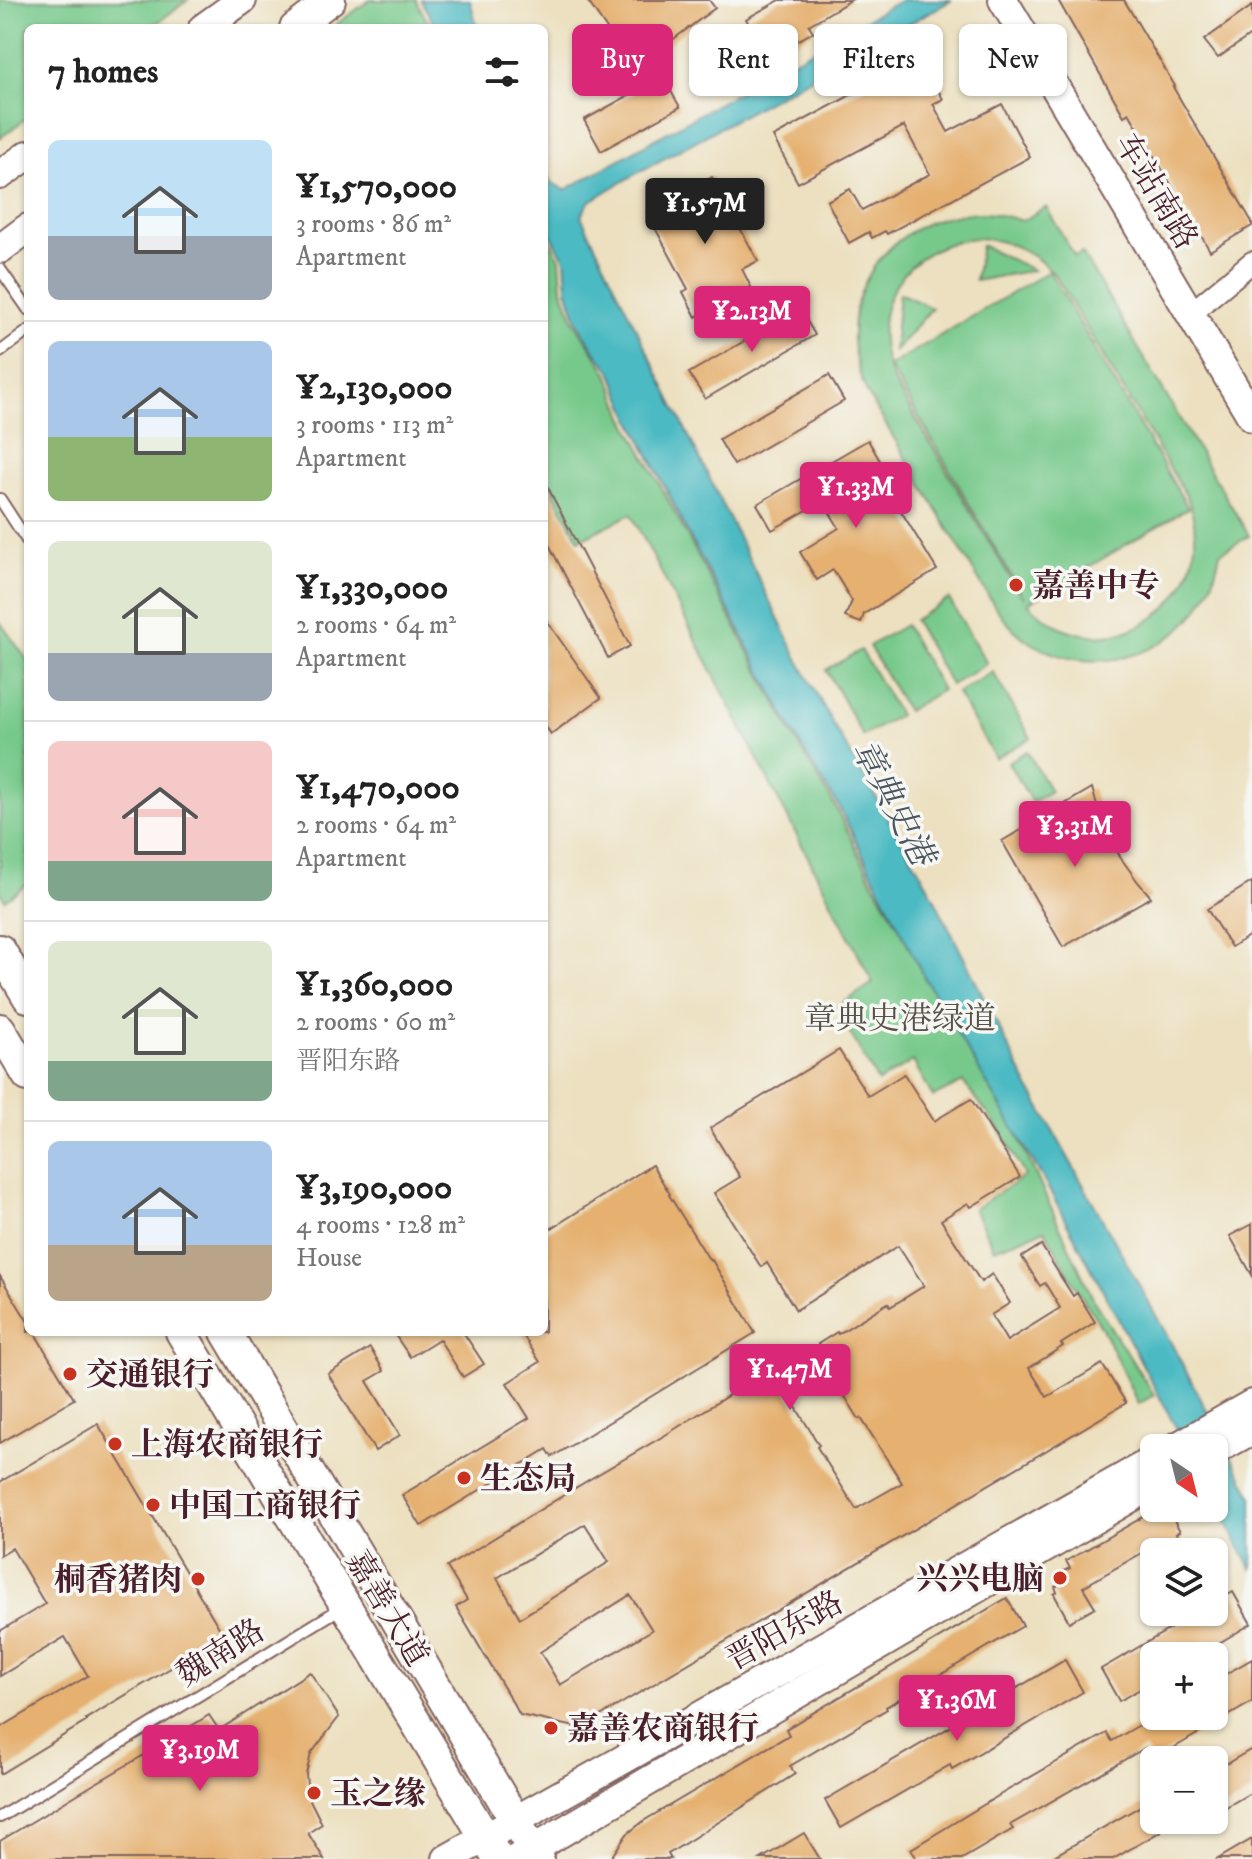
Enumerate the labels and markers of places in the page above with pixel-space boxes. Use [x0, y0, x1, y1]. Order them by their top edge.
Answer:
pin: ¥1.57M [640, 178, 770, 246]
pin: ¥2.13M [687, 286, 817, 354]
pin: ¥1.33M [791, 462, 921, 530]
place label: 嘉善中专 [1032, 567, 1160, 607]
marker: 嘉善中专 [1007, 576, 1025, 594]
pin: ¥3.31M [1010, 801, 1140, 869]
pin: ¥1.47M [725, 1344, 855, 1412]
place label: 交通银行 [86, 1356, 214, 1396]
marker: 交通银行 [61, 1365, 79, 1383]
place label: 上海农商银行 [131, 1426, 323, 1466]
marker: 上海农商银行 [106, 1435, 124, 1453]
place label: 生态局 [480, 1460, 576, 1500]
marker: 生态局 [455, 1469, 473, 1487]
place label: 中国工商银行 [169, 1487, 361, 1527]
marker: 中国工商银行 [144, 1496, 162, 1514]
place label: 兴兴电脑 [916, 1560, 1044, 1600]
place label: 桐香猪肉 [54, 1561, 182, 1601]
marker: 兴兴电脑 [1051, 1569, 1069, 1587]
marker: 桐香猪肉 [189, 1570, 207, 1588]
pin: ¥1.36M [892, 1675, 1022, 1743]
place label: 嘉善农商银行 [567, 1710, 759, 1750]
marker: 嘉善农商银行 [542, 1719, 560, 1737]
pin: ¥3.19M [135, 1725, 265, 1793]
place label: 玉之缘 [330, 1775, 426, 1815]
marker: 玉之缘 [305, 1784, 323, 1802]

